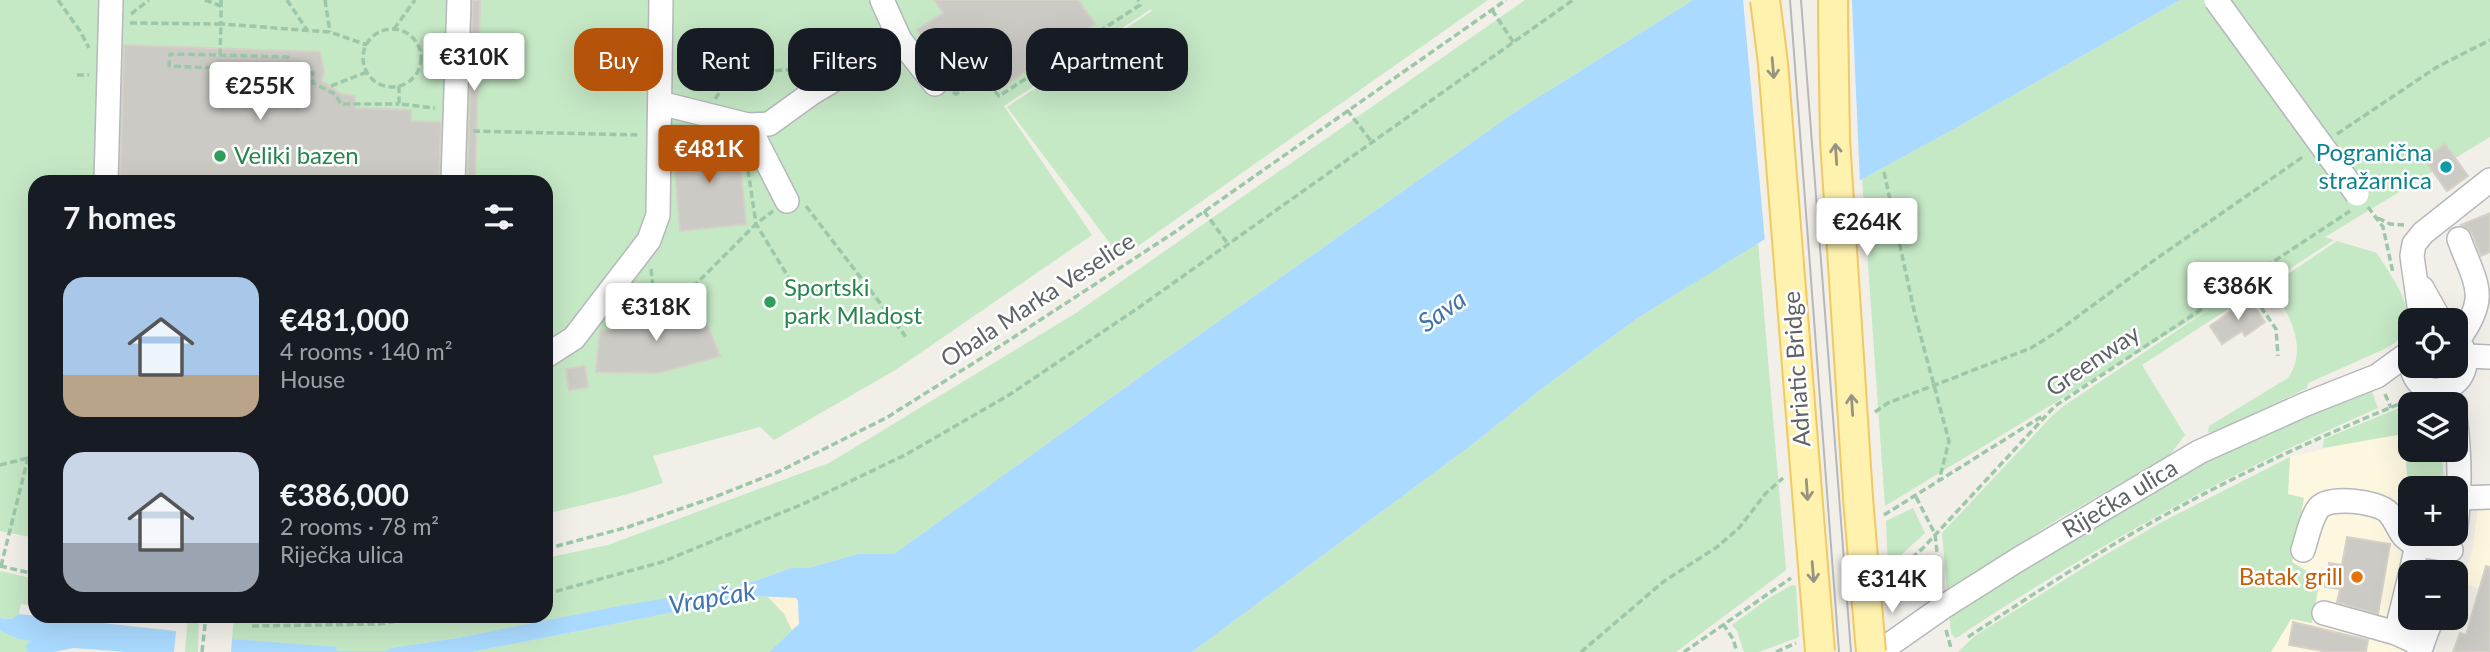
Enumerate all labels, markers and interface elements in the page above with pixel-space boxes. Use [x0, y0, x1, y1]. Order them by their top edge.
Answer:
chip: Buy [574, 28, 663, 91]
chip: Rent [677, 28, 774, 91]
chip: Filters [788, 28, 901, 91]
chip: New [915, 28, 1012, 91]
chip: Apartment [1026, 28, 1188, 91]
pin: €310K [425, 34, 523, 93]
text: €310K [439, 42, 509, 70]
one-way arrow [1767, 56, 1780, 79]
pin: €255K [211, 62, 309, 122]
text: €255K [225, 71, 295, 99]
pin: €481K [660, 125, 758, 185]
text: €481K [674, 134, 744, 162]
place label: Pogranična stražarnica [2316, 137, 2432, 194]
place label: Veliki bazen [234, 140, 359, 169]
one-way arrow [1829, 143, 1842, 166]
marker: Veliki bazen [212, 148, 228, 164]
marker: Pogranična stražarnica [2438, 159, 2454, 175]
icon: filters [480, 198, 518, 236]
pin: €264K [1818, 198, 1916, 258]
text: 7 homes [63, 199, 176, 235]
text: €264K [1832, 207, 1902, 235]
street label: Obala Marka Veselice [935, 225, 1140, 372]
pin: €386K [2189, 262, 2287, 322]
text: €386K [2203, 271, 2273, 299]
place label: Sportski park Mladost [784, 272, 923, 329]
water label: Sava [1411, 282, 1472, 338]
pin: €318K [607, 284, 705, 343]
street label: Adriatic Bridge [1776, 290, 1815, 448]
text: €318K [621, 292, 691, 320]
marker: Sportski park Mladost [762, 294, 778, 310]
text: €481,000 [280, 301, 409, 337]
icon: home [119, 305, 203, 389]
map controls [2398, 308, 2468, 630]
button: locate [2398, 308, 2468, 378]
street label: Greenway [2040, 317, 2145, 402]
text: 4 rooms · 140 m² [280, 337, 452, 365]
text: House [280, 365, 345, 393]
button: layers [2398, 392, 2468, 462]
one-way arrow [1845, 395, 1858, 417]
street label: Riječka ulica [2056, 452, 2182, 543]
text: €386,000 [280, 476, 409, 512]
button: + [2398, 476, 2468, 546]
one-way arrow [1801, 478, 1814, 501]
icon: home [119, 480, 203, 564]
text: 2 rooms · 78 m² [280, 512, 439, 540]
text: Riječka ulica [280, 540, 404, 568]
pin: €314K [1843, 556, 1941, 615]
one-way arrow [1807, 560, 1820, 583]
button: − [2398, 560, 2468, 630]
place label: Batak grill [2239, 561, 2343, 590]
text: €314K [1857, 564, 1927, 592]
marker: Batak grill [2349, 569, 2365, 585]
water label: Vrapčak [666, 574, 758, 620]

